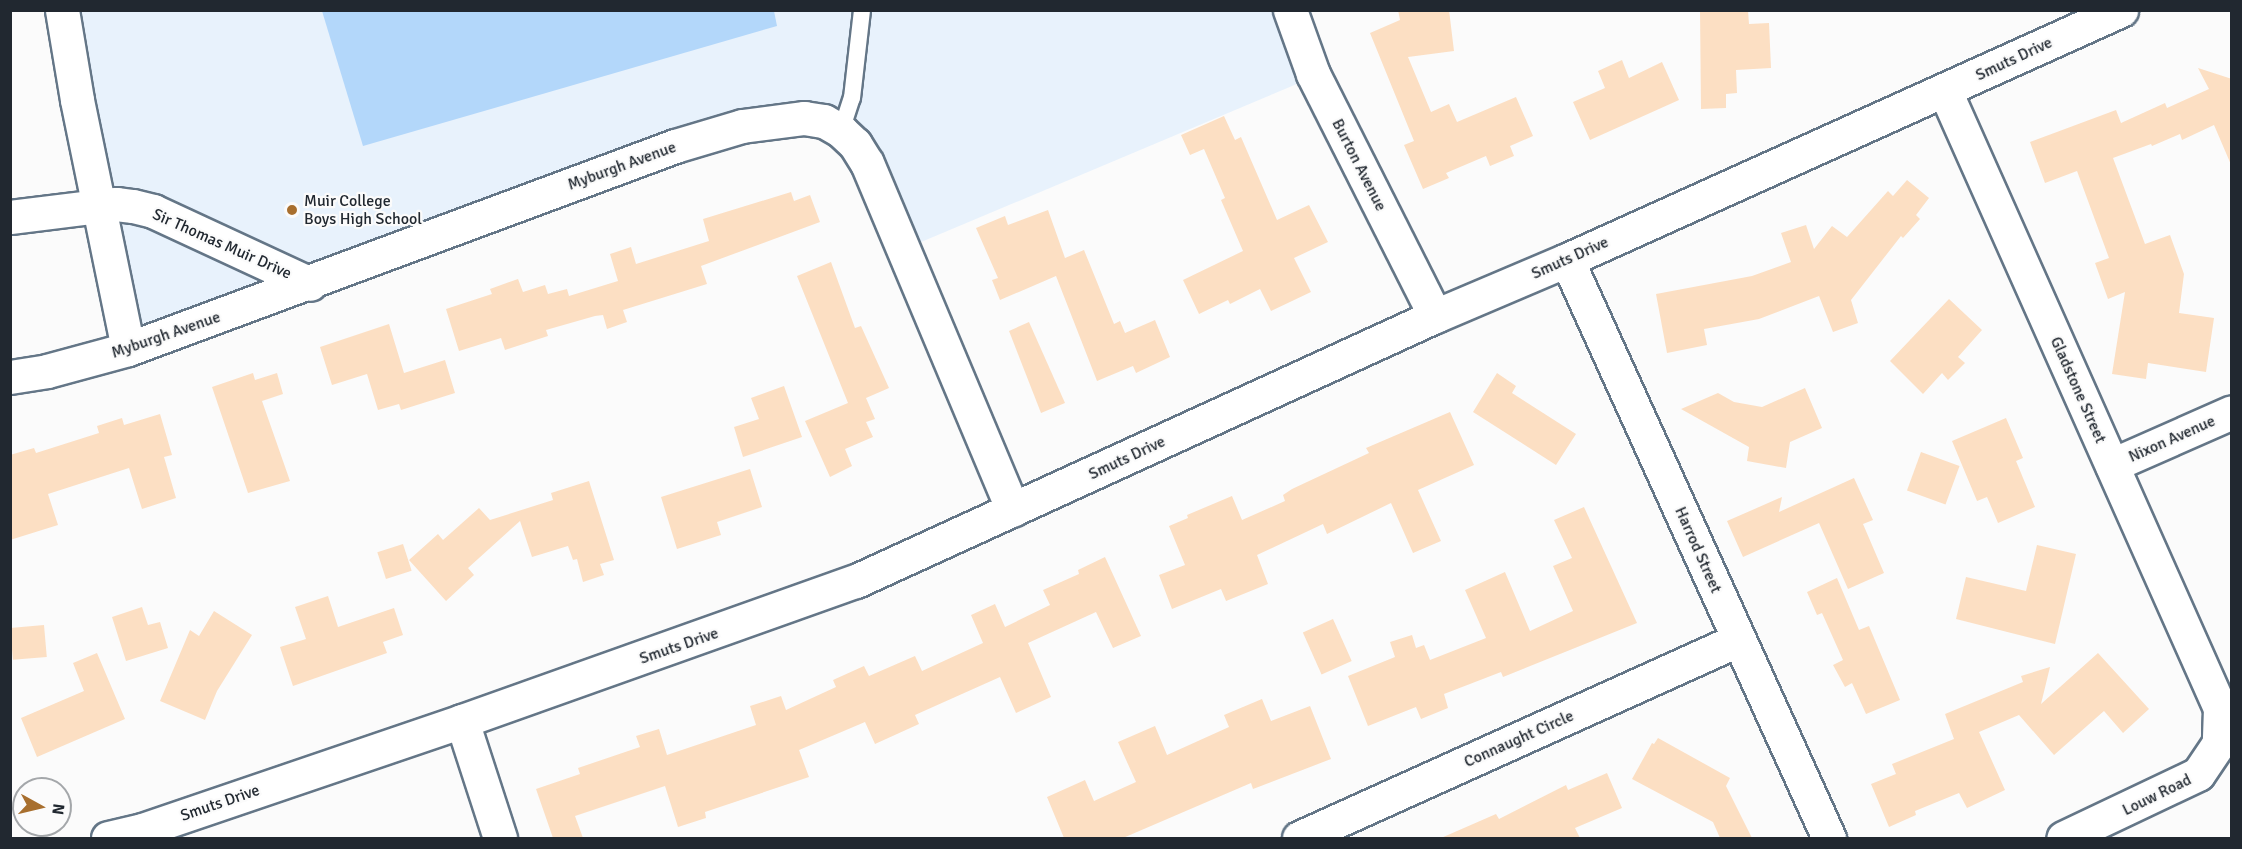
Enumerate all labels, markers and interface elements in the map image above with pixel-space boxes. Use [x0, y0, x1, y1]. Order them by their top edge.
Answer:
street label: Smuts Drive [1973, 33, 2055, 85]
street label: Burton Avenue [1328, 116, 1390, 214]
street label: Myburgh Avenue [565, 137, 679, 195]
place label: Muir College Boys High School [304, 191, 422, 229]
marker: Muir College Boys High School [285, 203, 299, 217]
street label: Sir Thomas Muir Drive [150, 205, 294, 283]
street label: Smuts Drive [1529, 232, 1611, 284]
street label: Myburgh Avenue [109, 307, 223, 363]
street label: Gladstone Street [2046, 334, 2110, 446]
street label: Nixon Avenue [2126, 411, 2218, 467]
street label: Smuts Drive [1086, 432, 1168, 484]
street label: Harrod Street [1670, 504, 1726, 596]
street label: Smuts Drive [637, 624, 721, 668]
street label: Connaught Circle [1461, 706, 1577, 772]
street label: Louw Road [2119, 770, 2195, 820]
north arrow [12, 777, 72, 837]
street label: Smuts Drive [178, 781, 262, 825]
text: N [47, 802, 69, 816]

